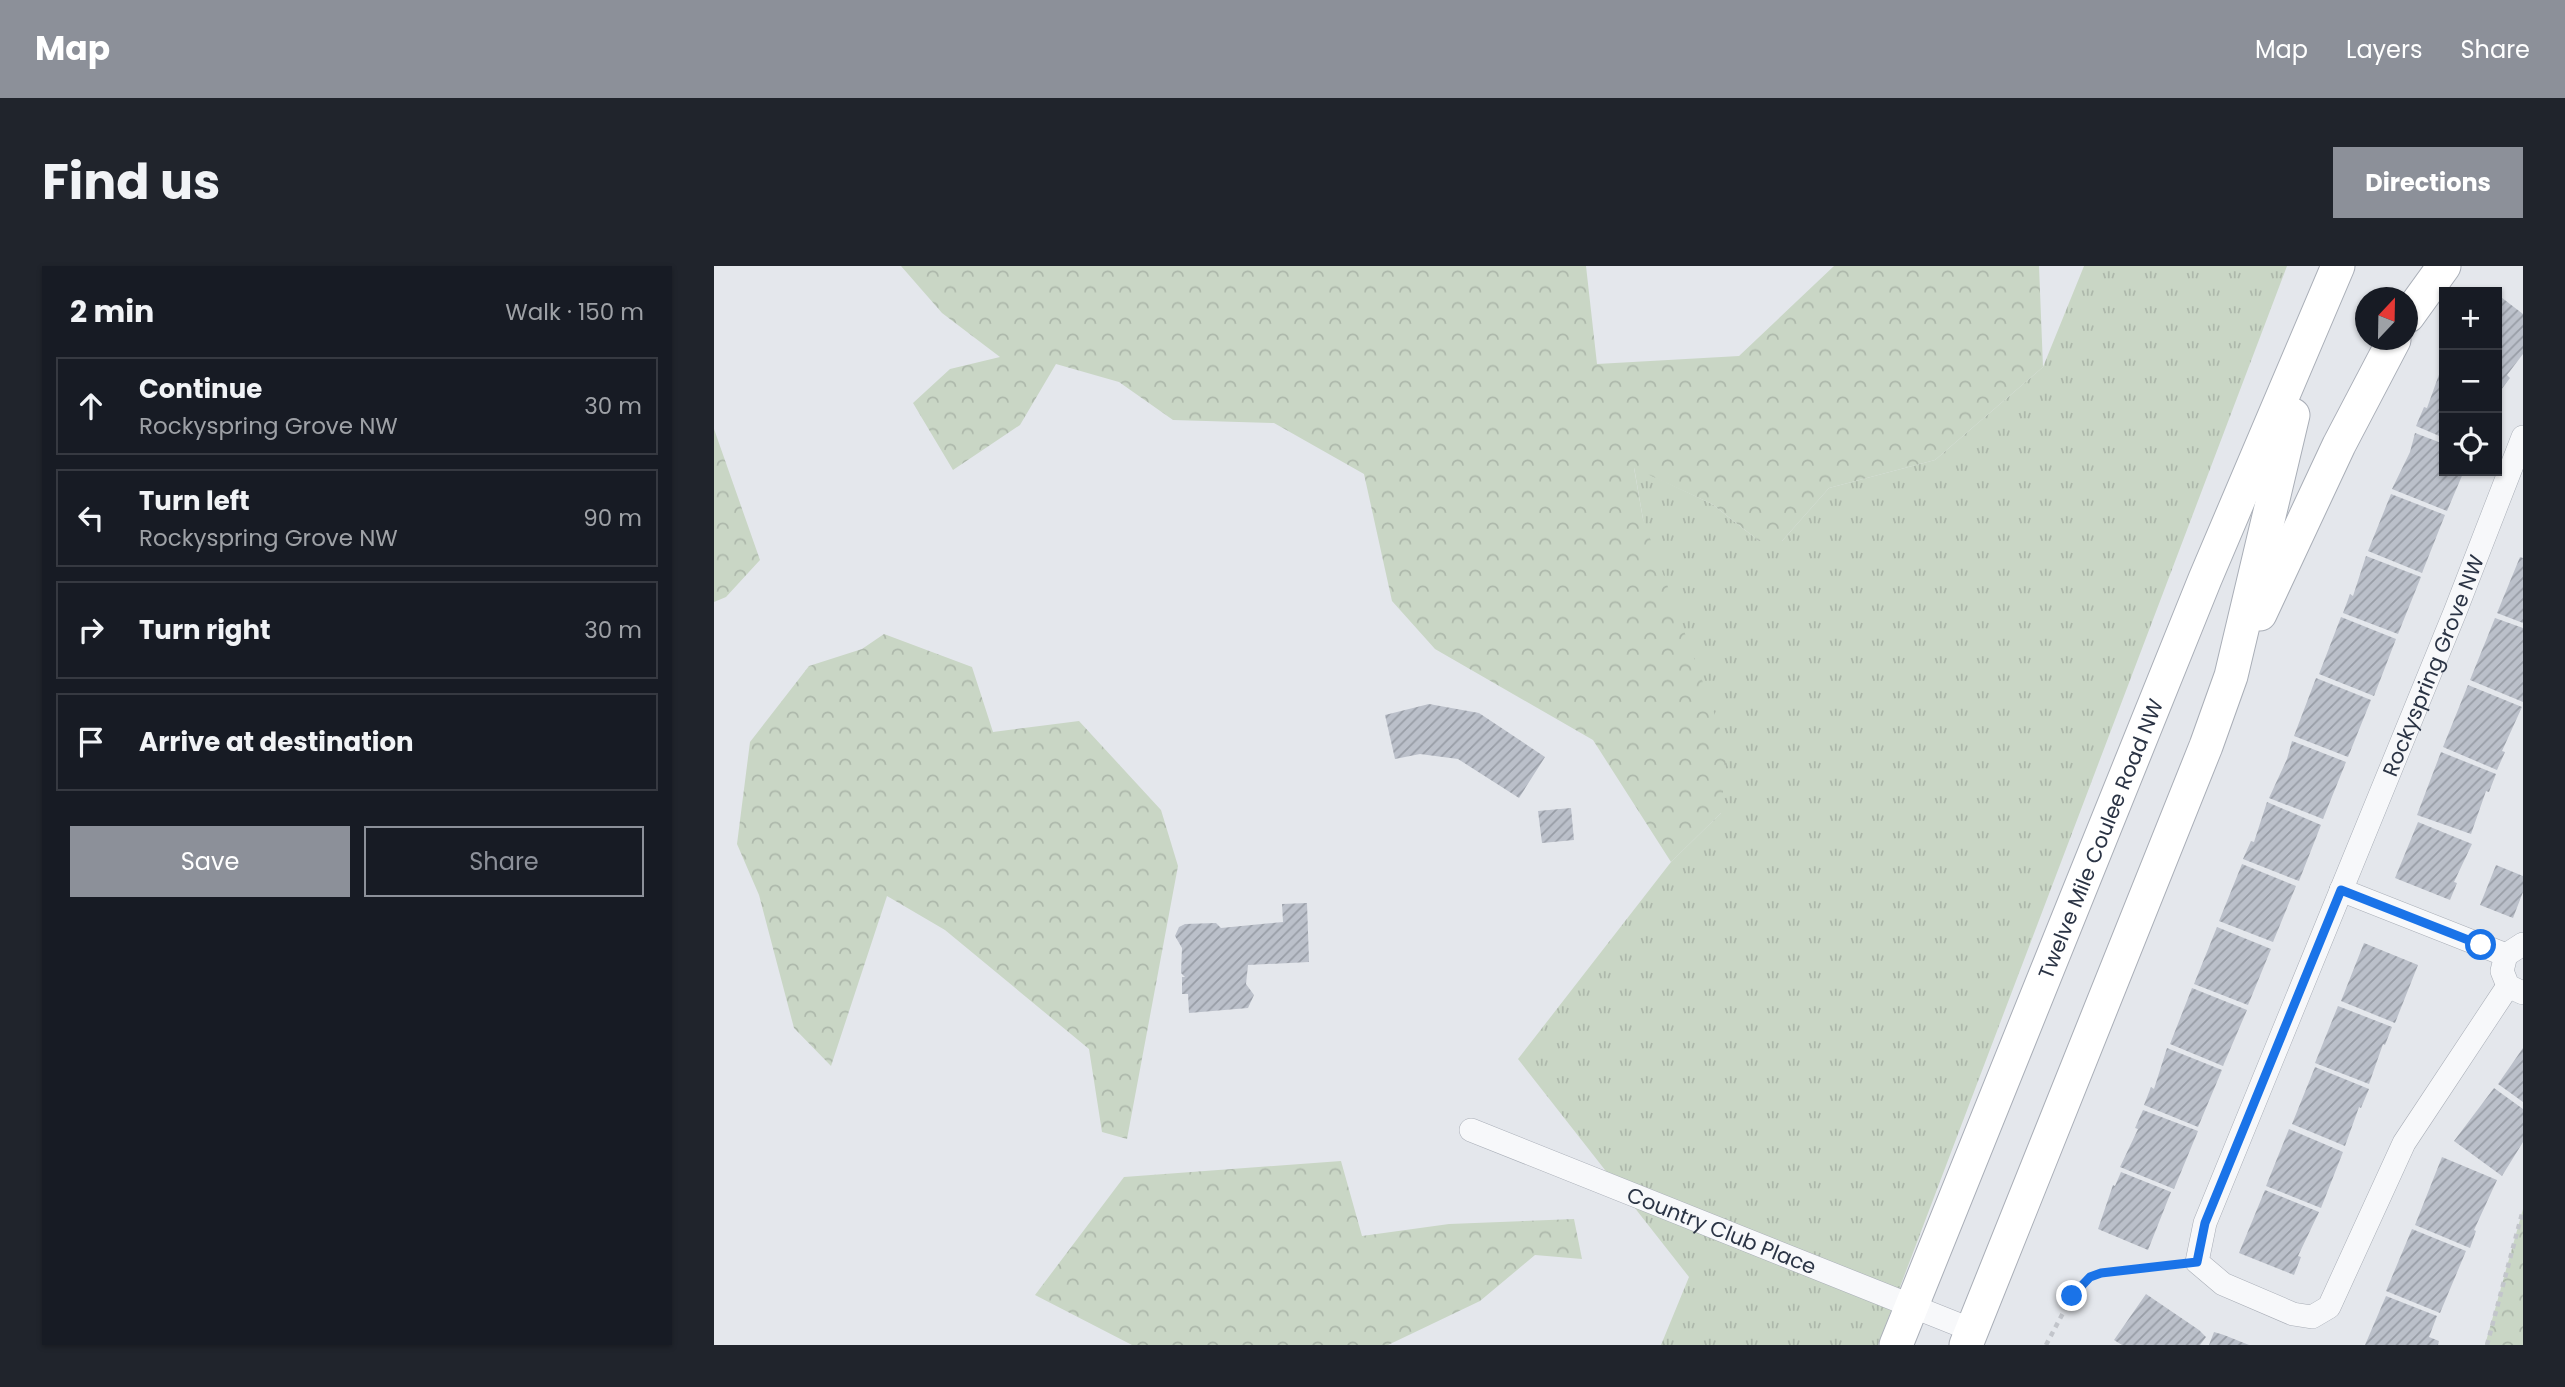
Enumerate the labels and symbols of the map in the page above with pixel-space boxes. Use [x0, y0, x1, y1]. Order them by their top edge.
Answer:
north arrow [2355, 287, 2418, 350]
street label: Rockyspring Grove NW [2375, 550, 2491, 780]
street label: Twelve Mile Coulee Road NW [2031, 694, 2170, 983]
route start [2465, 929, 2496, 960]
street label: Country Club Place [1623, 1179, 1821, 1281]
route end [2056, 1280, 2087, 1311]

